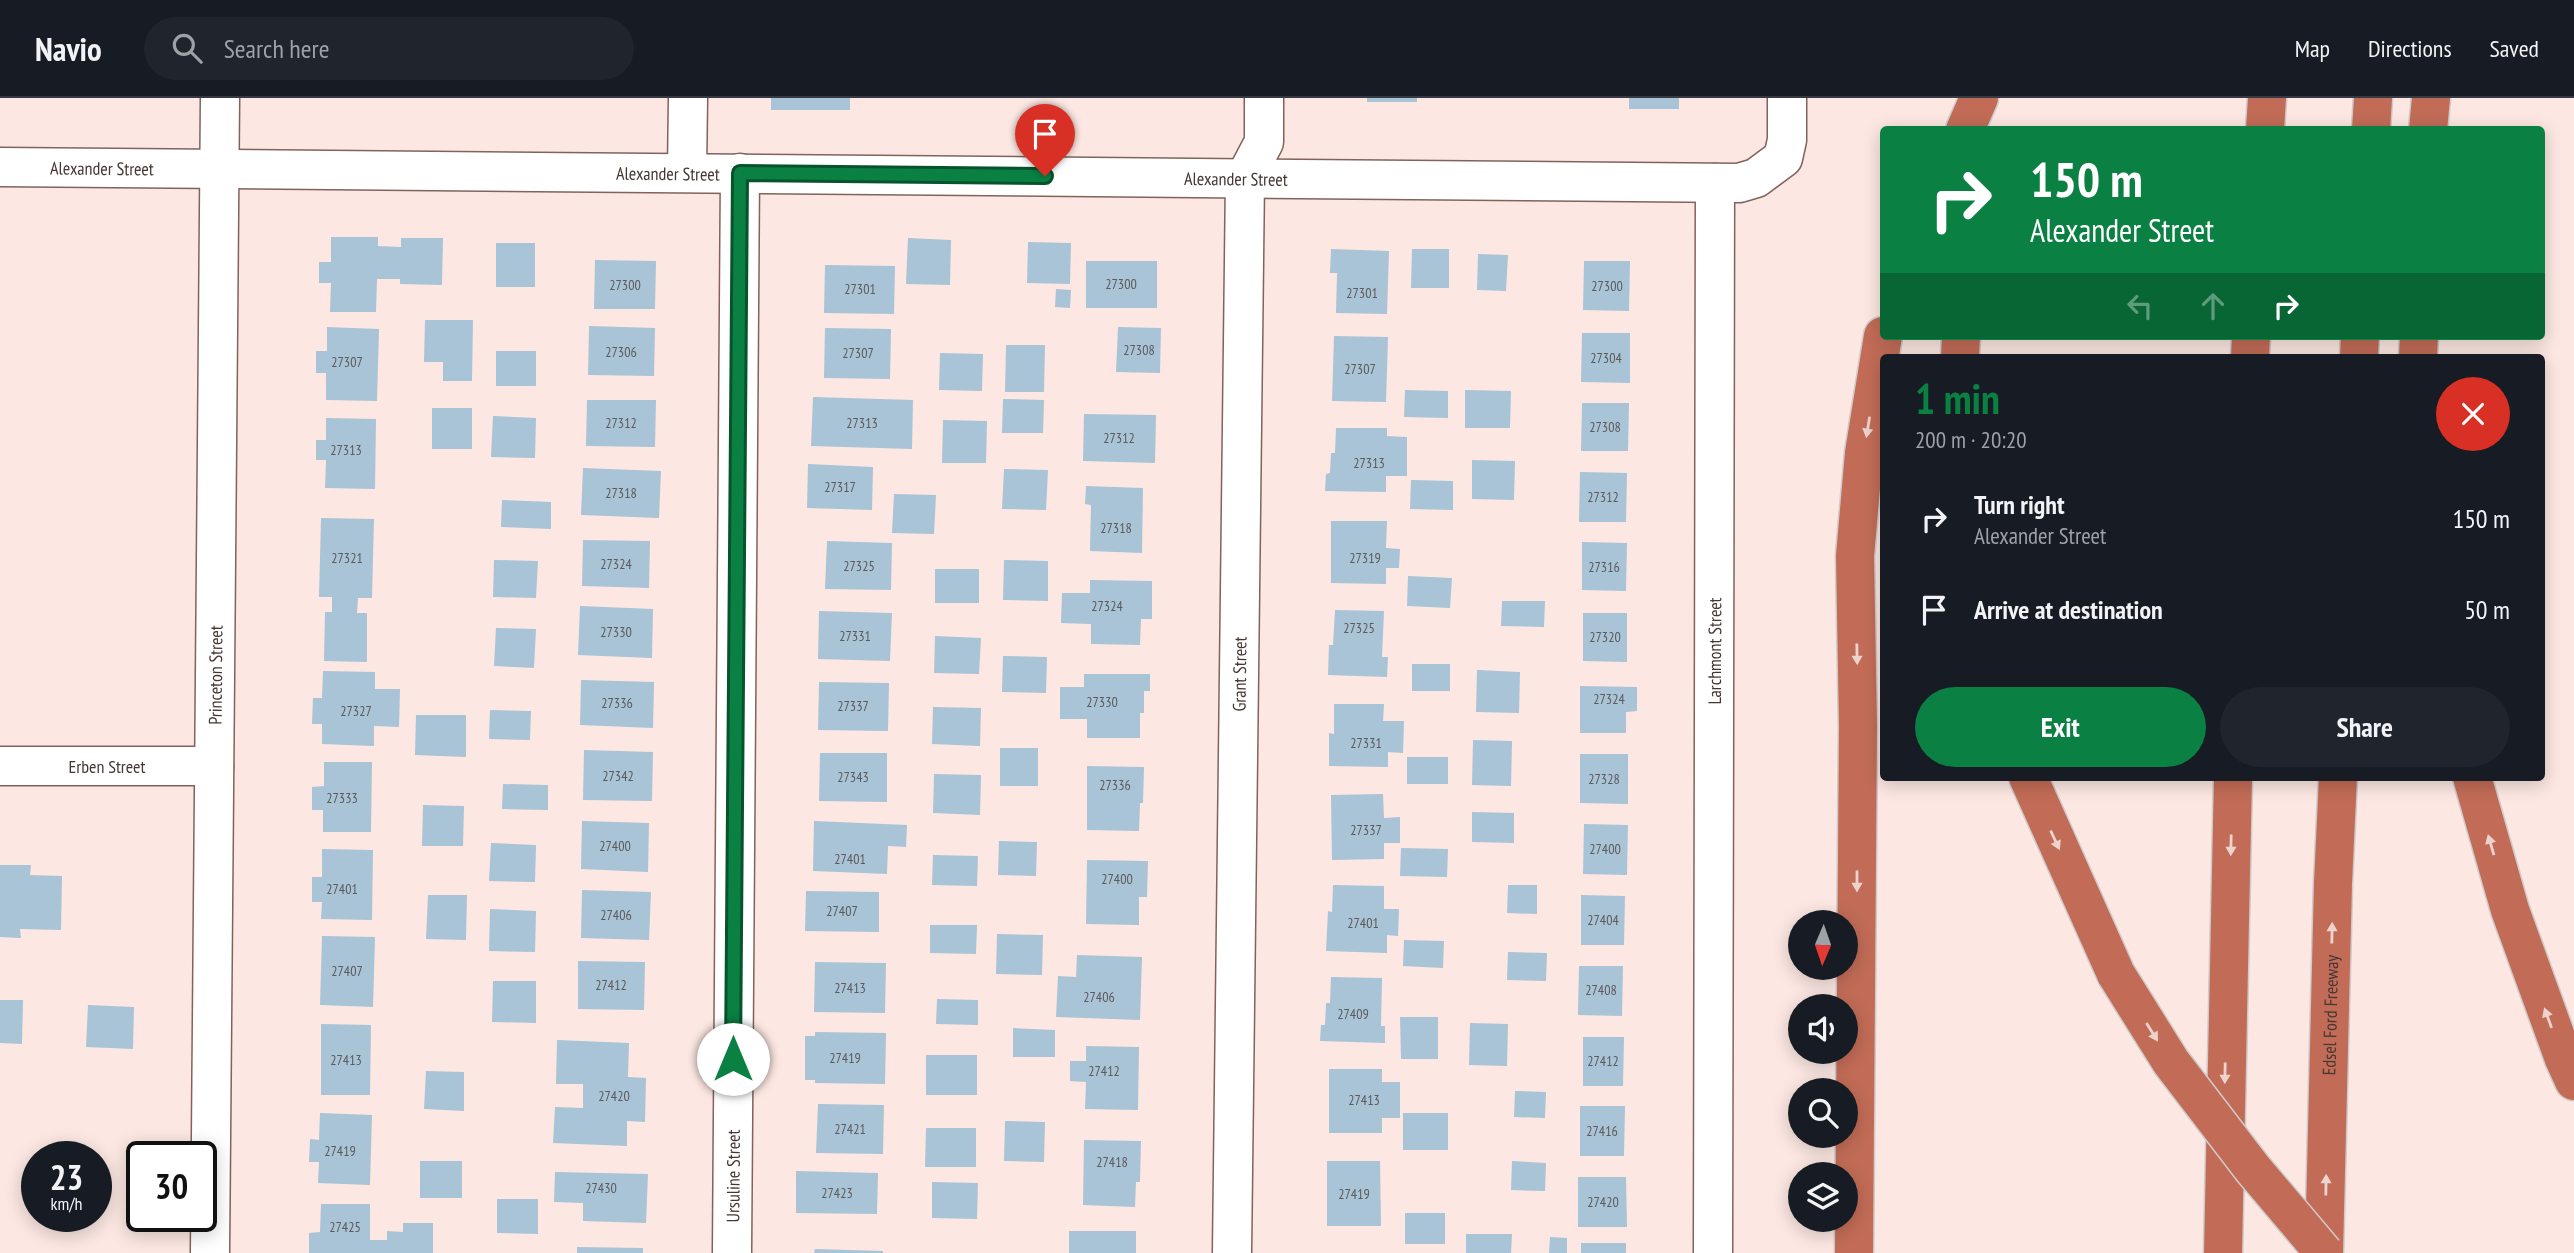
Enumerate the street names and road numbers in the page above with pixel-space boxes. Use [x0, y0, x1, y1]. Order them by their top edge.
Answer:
street label: Alexander Street [50, 156, 154, 180]
street label: Alexander Street [616, 161, 720, 185]
street label: Alexander Street [1184, 166, 1288, 190]
street label: Larchmont Street [1703, 597, 1726, 705]
street label: Princeton Street [203, 625, 227, 725]
street label: Grant Street [1227, 636, 1251, 712]
street label: Erben Street [69, 755, 146, 778]
street label: Edsel Ford Freeway [2317, 954, 2343, 1076]
street label: Ursuline Street [721, 1129, 744, 1222]

